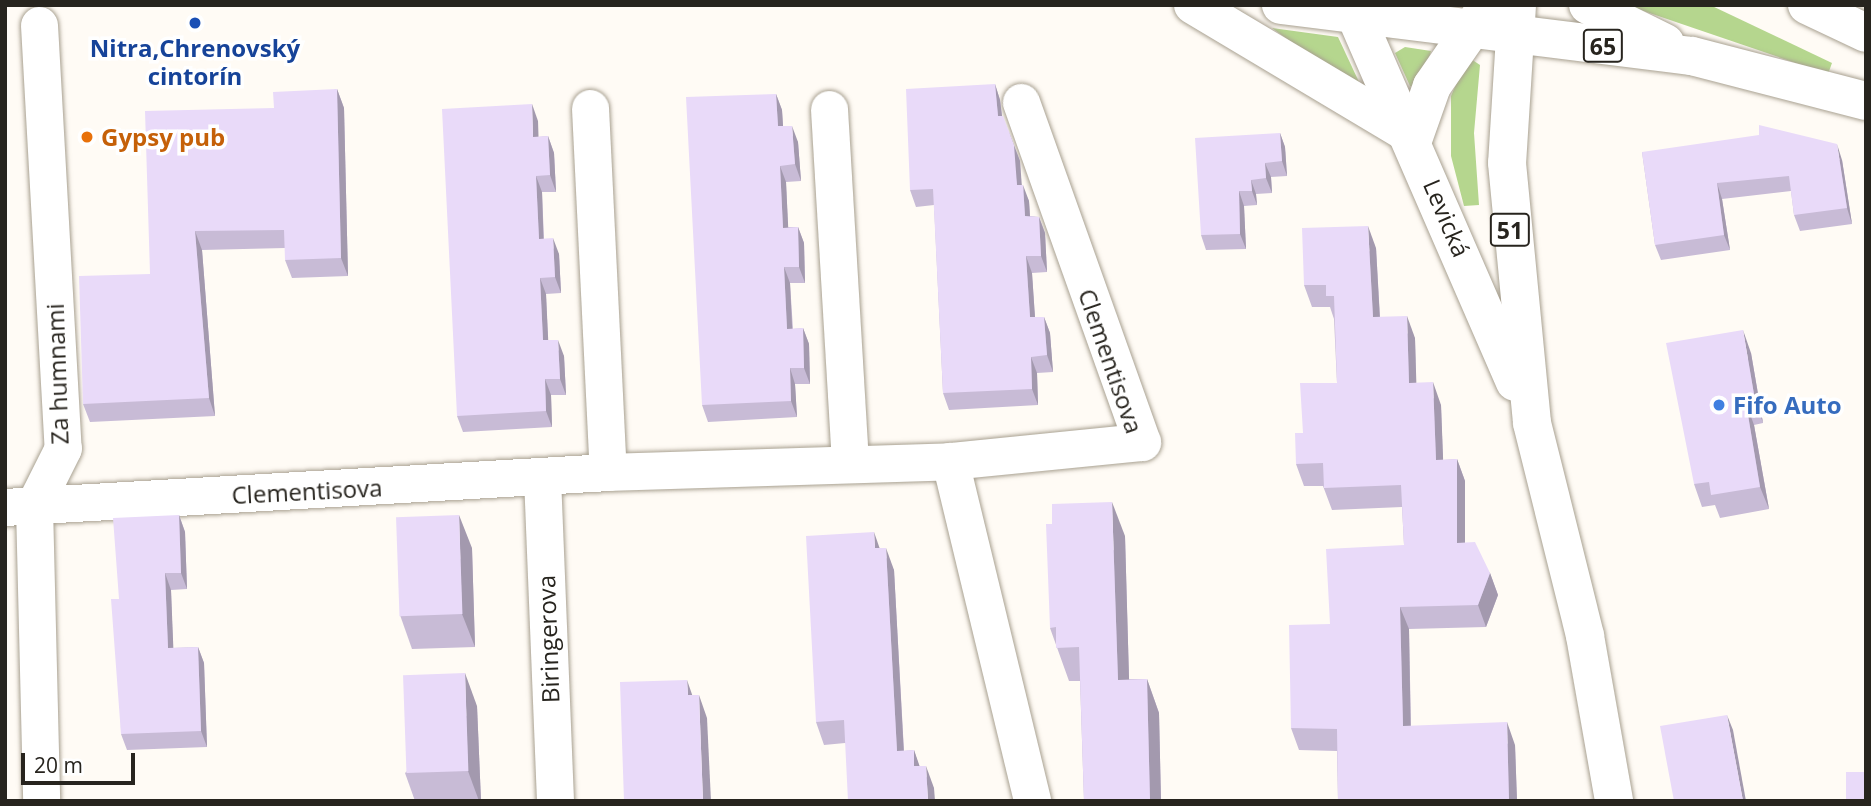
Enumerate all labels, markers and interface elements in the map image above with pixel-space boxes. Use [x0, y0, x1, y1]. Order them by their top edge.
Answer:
marker: Nitra,Chrenovský cintorín [187, 15, 203, 31]
road number: 65 [1582, 26, 1624, 66]
place label: Nitra,Chrenovský cintorín [90, 34, 300, 90]
place label: Gypsy pub [101, 123, 225, 151]
marker: Gypsy pub [79, 129, 95, 145]
street label: Levická [1418, 175, 1476, 261]
road number: 51 [1489, 210, 1531, 249]
street label: Clementisova [1073, 285, 1149, 437]
street label: Za humnami [40, 303, 74, 445]
place label: Fifo Auto [1733, 391, 1841, 419]
marker: Fifo Auto [1711, 397, 1727, 413]
street label: Clementisova [231, 473, 383, 509]
street label: Biringerova [531, 574, 565, 704]
scale bar [24, 740, 138, 784]
text: 20 m [34, 751, 83, 779]

